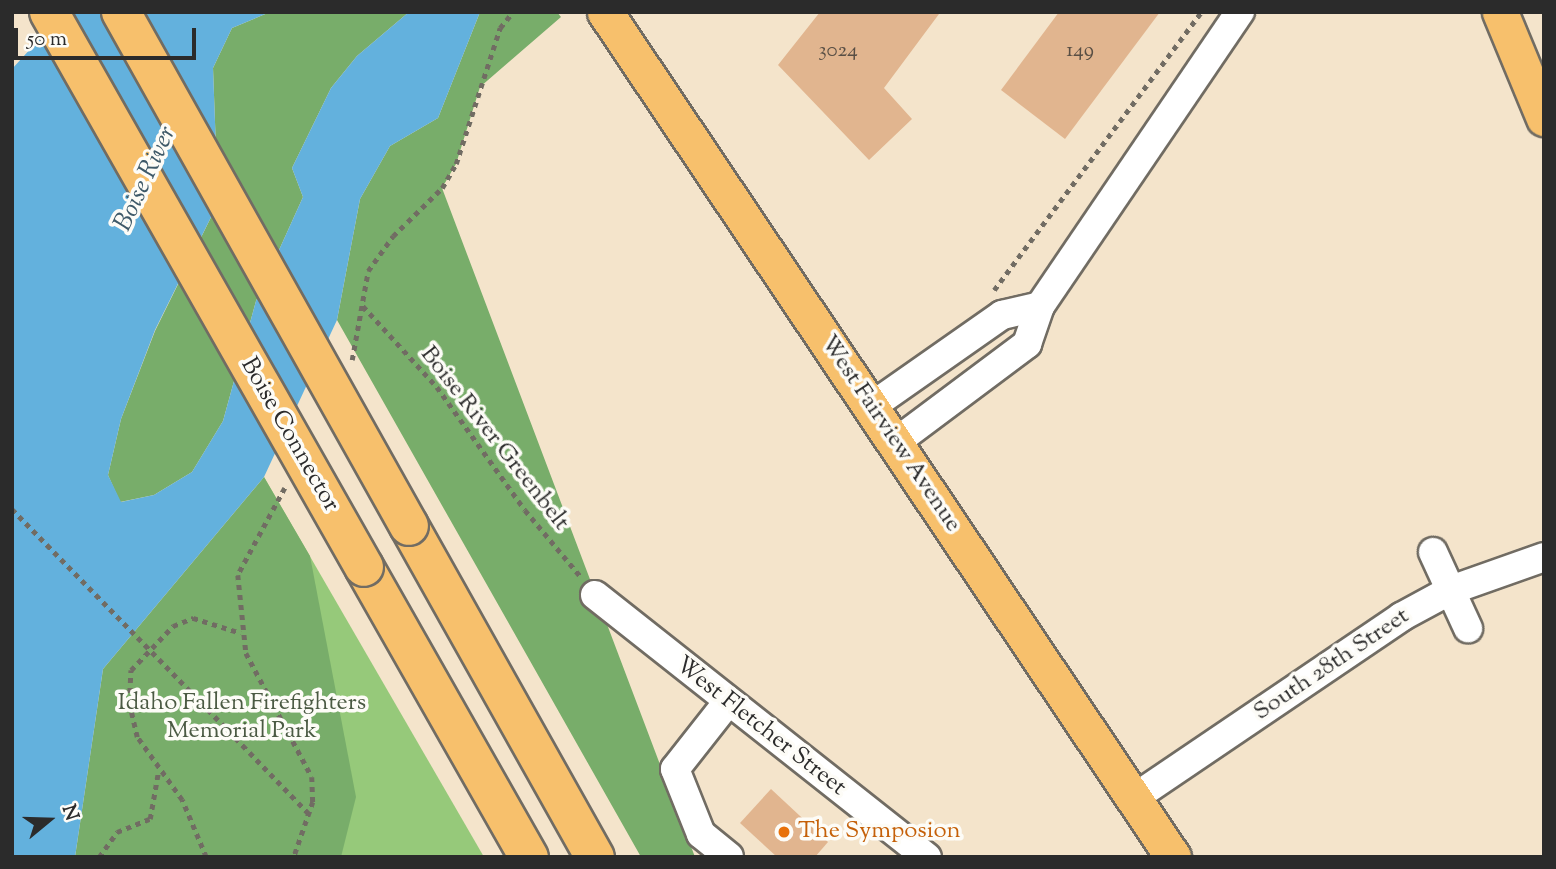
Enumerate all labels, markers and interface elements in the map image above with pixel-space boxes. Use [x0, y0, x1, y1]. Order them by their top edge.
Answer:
scale bar [18, 14, 200, 58]
text: 50 m [27, 25, 67, 55]
house number: 3024 [818, 38, 858, 64]
house number: 149 [1066, 38, 1094, 64]
water label: Boise River [108, 122, 184, 236]
street label: West Fairview Avenue [813, 330, 967, 538]
street label: Boise River Greenbelt [413, 341, 575, 537]
street label: Boise Connector [233, 353, 345, 517]
street label: South 28th Street [1249, 602, 1415, 728]
street label: West Fletcher Street [669, 651, 851, 803]
park label: Idaho Fallen Firefighters Memorial Park [118, 690, 366, 746]
north arrow [14, 785, 84, 855]
text: N [54, 801, 85, 825]
place label: The Symposion [798, 818, 961, 846]
marker: The Symposion [776, 824, 792, 840]

